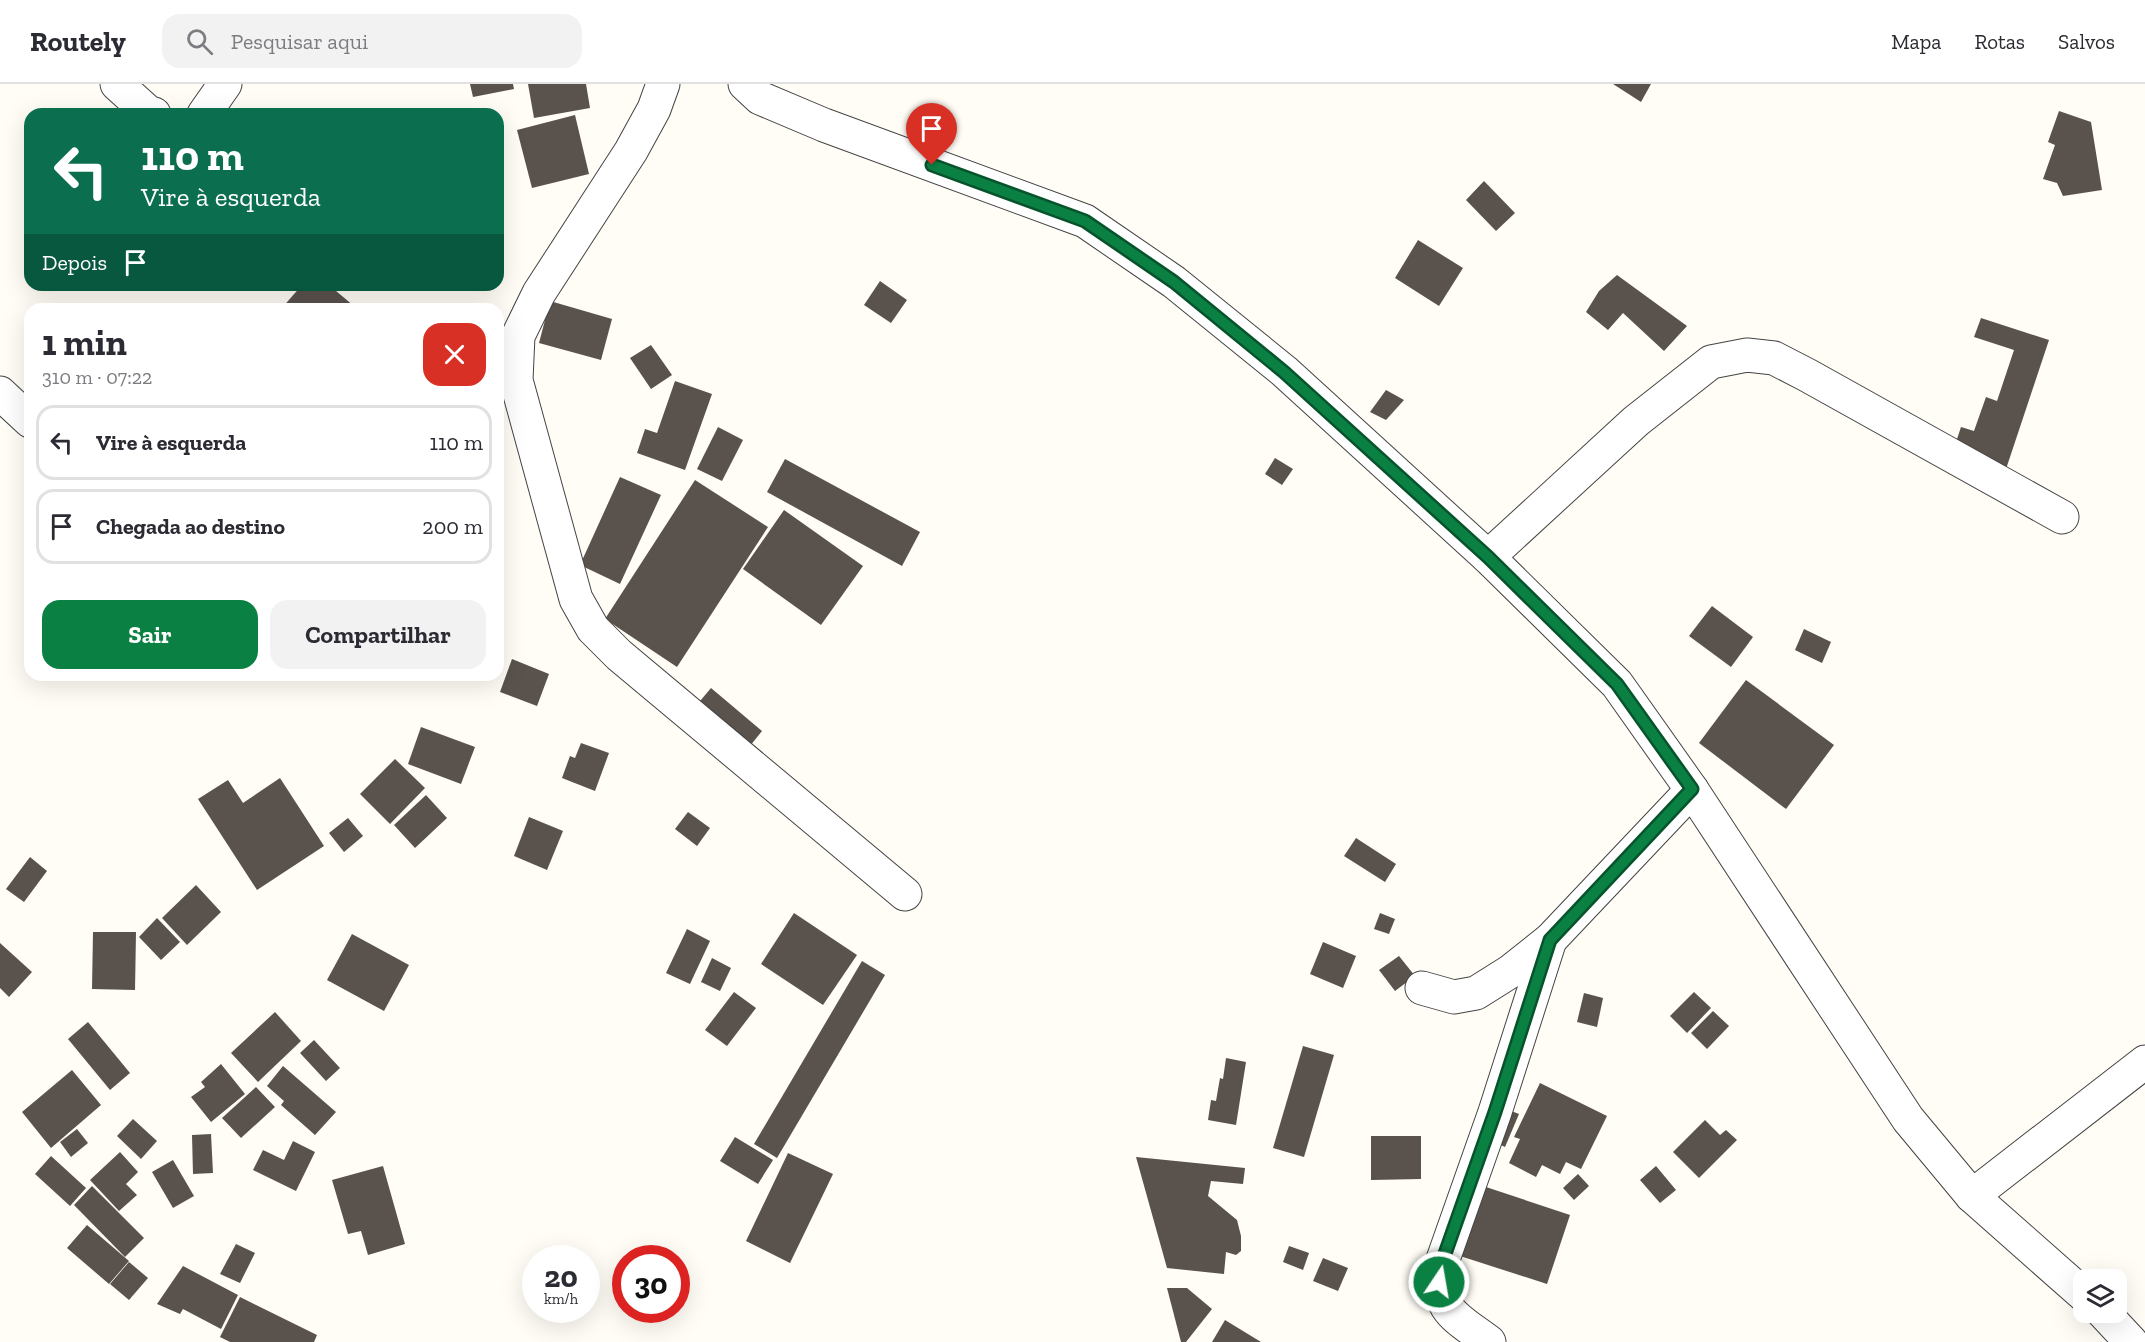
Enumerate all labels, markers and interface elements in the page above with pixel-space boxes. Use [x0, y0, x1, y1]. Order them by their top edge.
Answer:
search box [162, 14, 582, 68]
text: Routely [30, 25, 126, 58]
icon: search [183, 25, 216, 58]
text: Pesquisar aqui [231, 28, 368, 55]
text: Mapa [1891, 29, 1941, 54]
text: Rotas [1974, 29, 2025, 54]
text: Salvos [2058, 29, 2115, 54]
pin [906, 103, 957, 165]
icon: arrive [915, 112, 948, 145]
text: 110 m [141, 130, 244, 181]
icon: left [42, 132, 120, 210]
text: Vire à esquerda [141, 181, 321, 213]
icon: arrive [119, 246, 152, 279]
text: Depois [42, 249, 107, 276]
text: 1 min [42, 321, 127, 364]
button: close [423, 323, 486, 386]
text: 310 m · 07:22 [42, 365, 152, 389]
icon: left [45, 426, 78, 459]
text: Vire à esquerda [96, 429, 246, 456]
text: 110 m [429, 429, 483, 456]
icon: arrive [45, 510, 78, 543]
text: Chegada ao destino [96, 513, 285, 540]
text: 200 m [422, 513, 483, 540]
button: Sair [42, 600, 258, 669]
button: Compartilhar [270, 600, 486, 669]
speed limit sign: 30 [612, 1245, 690, 1323]
position arrow [1407, 1250, 1471, 1314]
text: 20 [544, 1259, 578, 1295]
map controls [2073, 1269, 2127, 1323]
button: layers [2073, 1269, 2127, 1323]
text: km/h [544, 1290, 578, 1308]

